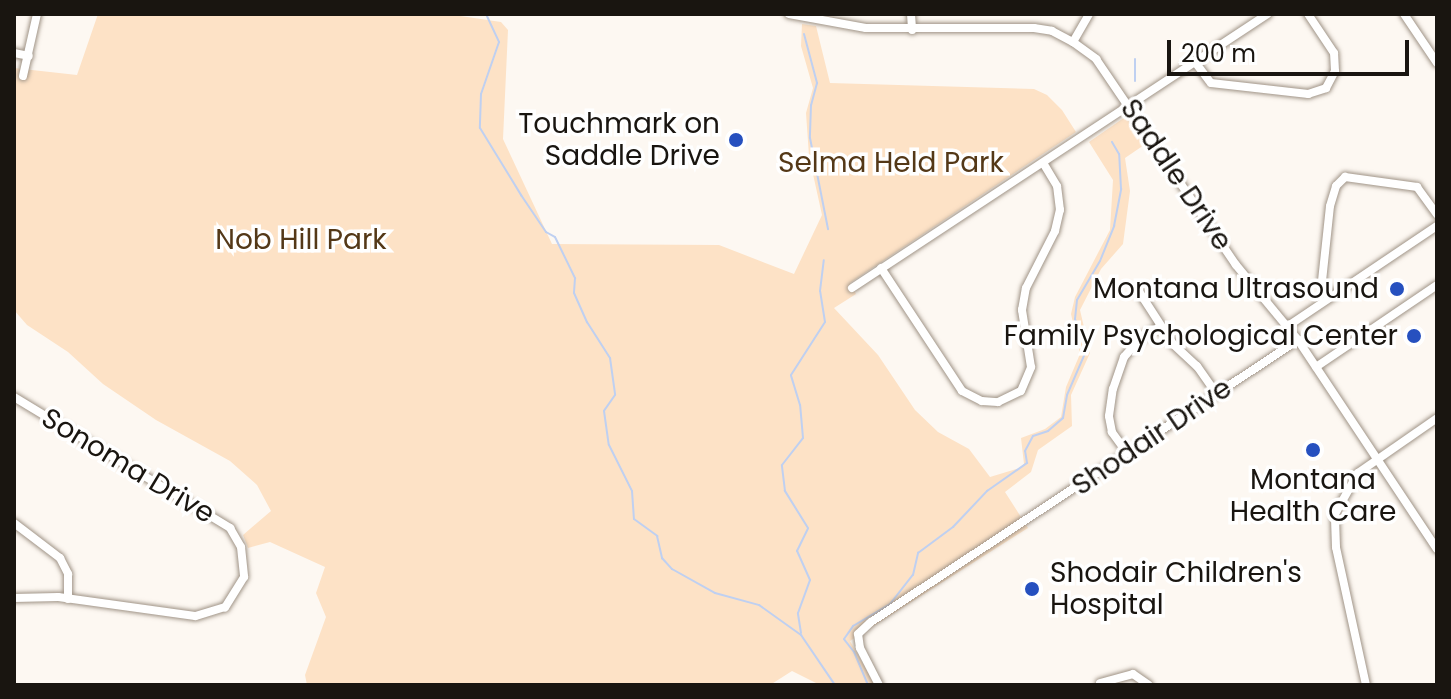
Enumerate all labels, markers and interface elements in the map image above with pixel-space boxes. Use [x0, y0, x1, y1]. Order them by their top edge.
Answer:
scale bar [1171, 24, 1413, 74]
text: 200 m [1181, 37, 1256, 70]
street label: Saddle Drive [1113, 93, 1239, 257]
place label: Touchmark on Saddle Drive [518, 107, 720, 173]
marker: Touchmark on Saddle Drive [727, 131, 745, 149]
park label: Selma Held Park [778, 146, 1004, 180]
park label: Nob Hill Park [215, 223, 387, 257]
place label: Montana Ultrasound [1093, 272, 1379, 306]
marker: Montana Ultrasound [1386, 278, 1408, 300]
place label: Family Psychological Center [1004, 319, 1398, 353]
marker: Family Psychological Center [1405, 327, 1423, 345]
street label: Shodair Drive [1066, 371, 1238, 503]
street label: Sonoma Drive [36, 401, 220, 531]
marker: Montana Health Care [1304, 441, 1322, 459]
place label: Montana Health Care [1230, 463, 1396, 529]
place label: Shodair Children's Hospital [1050, 556, 1302, 622]
marker: Shodair Children's Hospital [1021, 578, 1043, 600]

